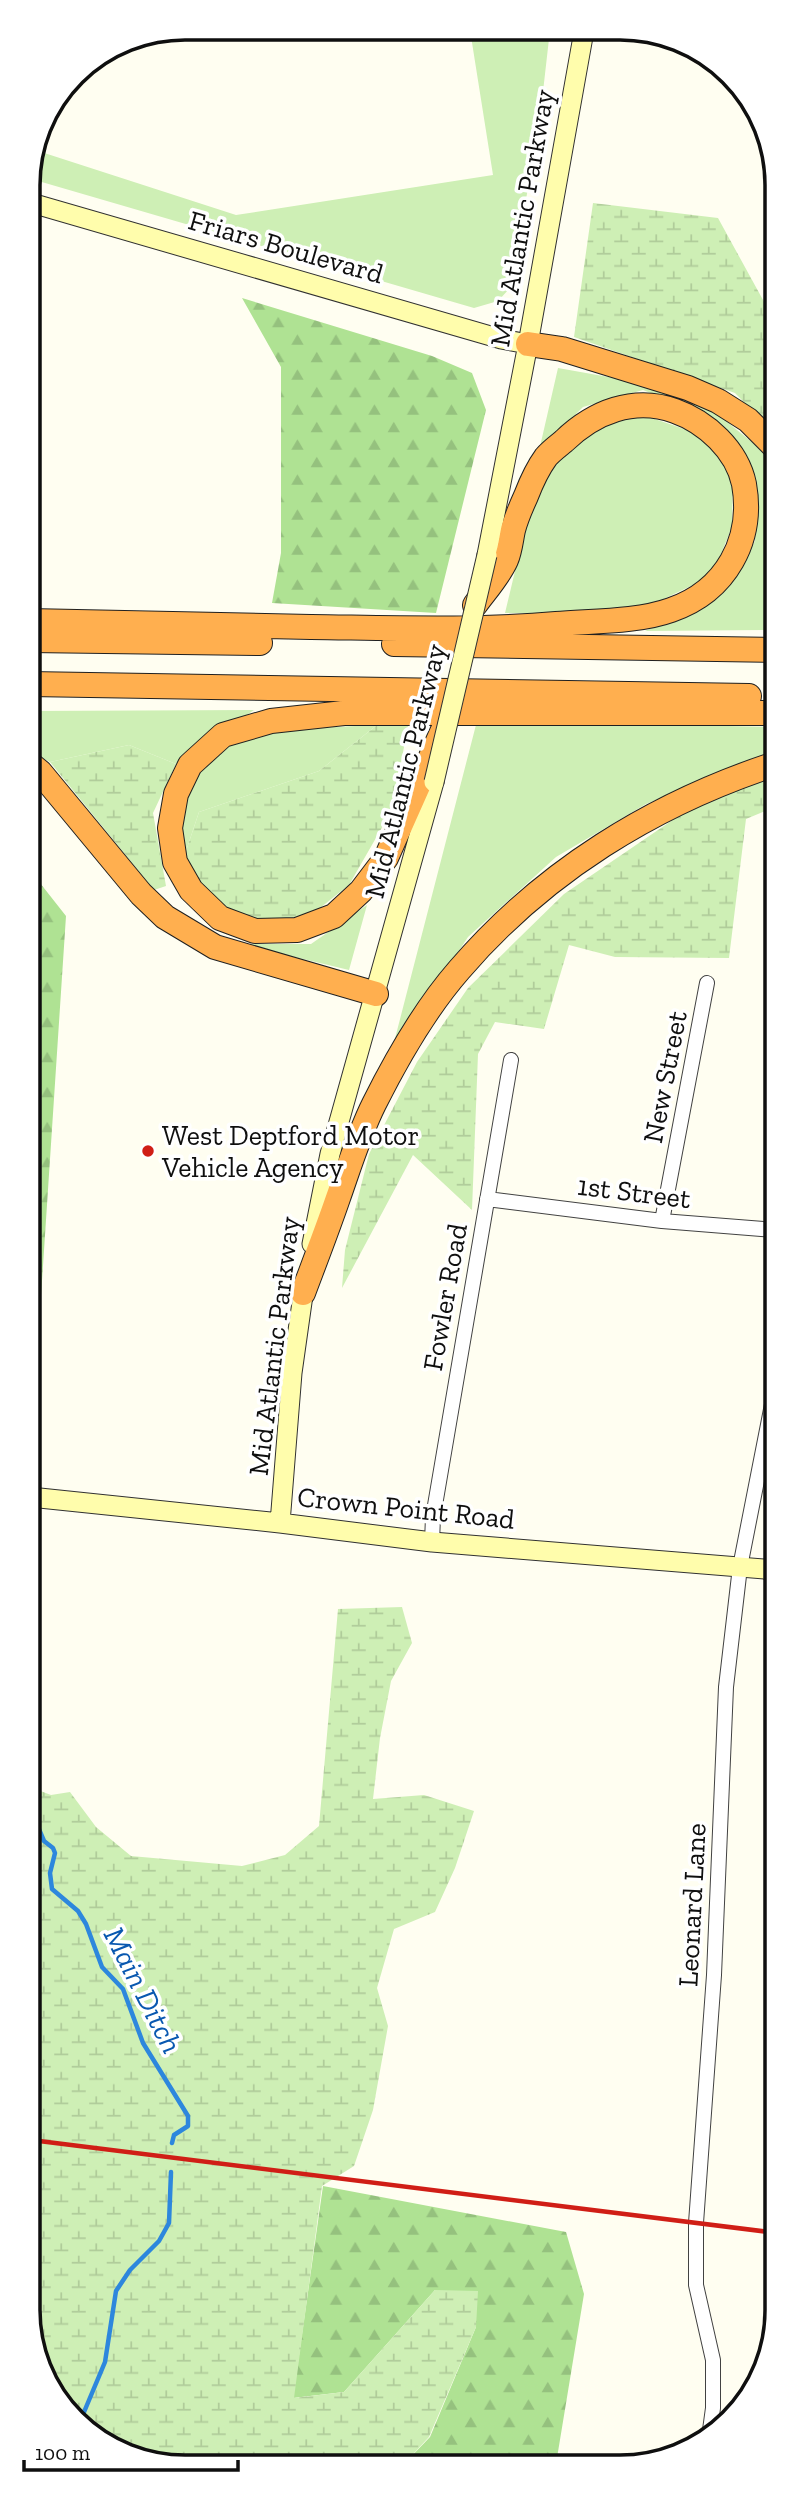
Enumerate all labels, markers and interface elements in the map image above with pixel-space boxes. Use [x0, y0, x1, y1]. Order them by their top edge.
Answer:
street label: Mid Atlantic Parkway [483, 86, 561, 349]
street label: Friars Boulevard [185, 203, 387, 291]
street label: Mid Atlantic Parkway [357, 640, 453, 901]
street label: New Street [636, 1008, 694, 1146]
place label: West Deptford Motor Vehicle Agency [161, 1119, 419, 1184]
marker: West Deptford Motor Vehicle Agency [140, 1143, 156, 1159]
street label: 1st Street [576, 1169, 693, 1215]
street label: Mid Atlantic Parkway [242, 1214, 306, 1477]
street label: Fowler Road [416, 1221, 474, 1373]
street label: Crown Point Road [296, 1480, 516, 1536]
street label: Leonard Lane [671, 1822, 713, 1988]
water label: Main Ditch [96, 1921, 190, 2059]
scale bar [24, 2428, 238, 2472]
text: 100 m [35, 2440, 90, 2465]

